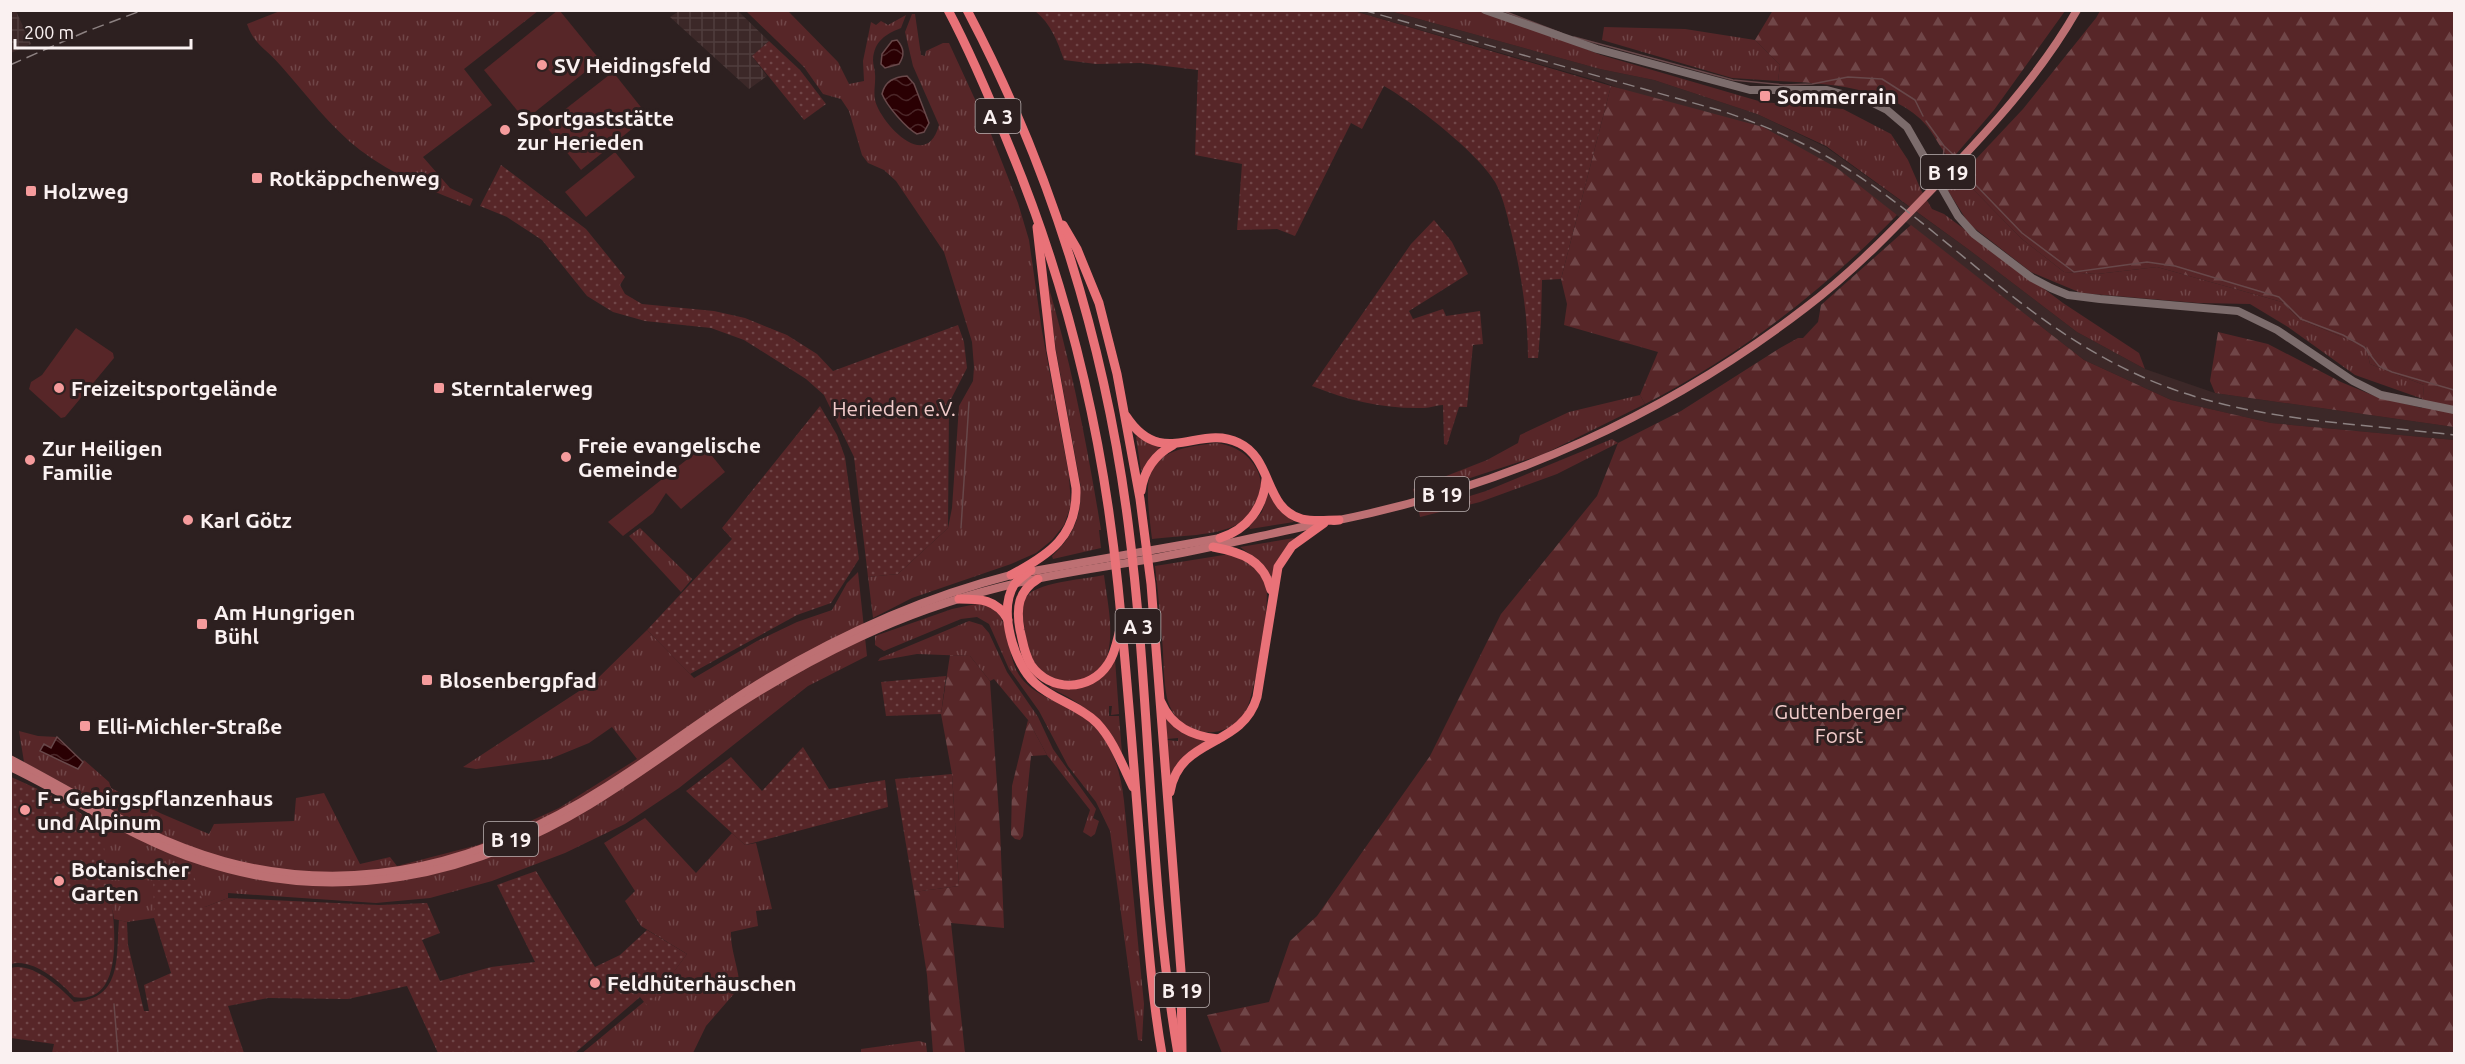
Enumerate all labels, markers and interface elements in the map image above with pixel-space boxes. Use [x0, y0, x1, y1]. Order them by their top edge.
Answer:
scale bar [15, 12, 190, 50]
text: 200 m [24, 22, 74, 42]
place label: SV Heidingsfeld [554, 53, 711, 77]
marker: SV Heidingsfeld [535, 58, 549, 72]
place label: Sommerrain [1777, 84, 1897, 108]
marker: Sommerrain [1758, 89, 1772, 103]
road number: A 3 [976, 99, 1020, 133]
place label: Sportgaststätte zur Herieden [517, 106, 674, 154]
marker: Sportgaststätte zur Herieden [498, 123, 512, 137]
road number: B 19 [1921, 155, 1975, 189]
place label: Rotkäppchenweg [269, 166, 440, 190]
marker: Rotkäppchenweg [250, 171, 264, 185]
place label: Holzweg [43, 179, 129, 203]
marker: Holzweg [24, 184, 38, 198]
place label: Freizeitsportgelände [71, 376, 278, 400]
place label: Sterntalerweg [451, 376, 593, 400]
marker: Freizeitsportgelände [52, 381, 66, 395]
marker: Sterntalerweg [432, 381, 446, 395]
park label: Herieden e.V. [832, 396, 956, 420]
place label: Freie evangelische Gemeinde [578, 433, 761, 481]
place label: Zur Heiligen Familie [42, 436, 163, 484]
marker: Freie evangelische Gemeinde [559, 450, 573, 464]
marker: Zur Heiligen Familie [23, 453, 37, 467]
road number: B 19 [1415, 477, 1469, 511]
place label: Karl Götz [200, 508, 292, 532]
marker: Karl Götz [181, 513, 195, 527]
place label: Am Hungrigen Bühl [214, 600, 355, 648]
road number: A 3 [1116, 609, 1160, 643]
marker: Am Hungrigen Bühl [195, 617, 209, 631]
place label: Blosenbergpfad [439, 668, 597, 692]
marker: Blosenbergpfad [420, 673, 434, 687]
park label: Guttenberger Forst [1774, 699, 1904, 747]
place label: Elli-Michler-Straße [97, 714, 282, 738]
marker: Elli-Michler-Straße [78, 719, 92, 733]
place label: F - Gebirgspflanzenhaus und Alpinum [37, 786, 273, 834]
marker: F - Gebirgspflanzenhaus und Alpinum [18, 803, 32, 817]
road number: B 19 [484, 822, 538, 856]
place label: Botanischer Garten [71, 857, 189, 905]
marker: Botanischer Garten [52, 874, 66, 888]
place label: Feldhüterhäuschen [607, 971, 797, 995]
road number: B 19 [1155, 973, 1209, 1007]
marker: Feldhüterhäuschen [588, 976, 602, 990]

